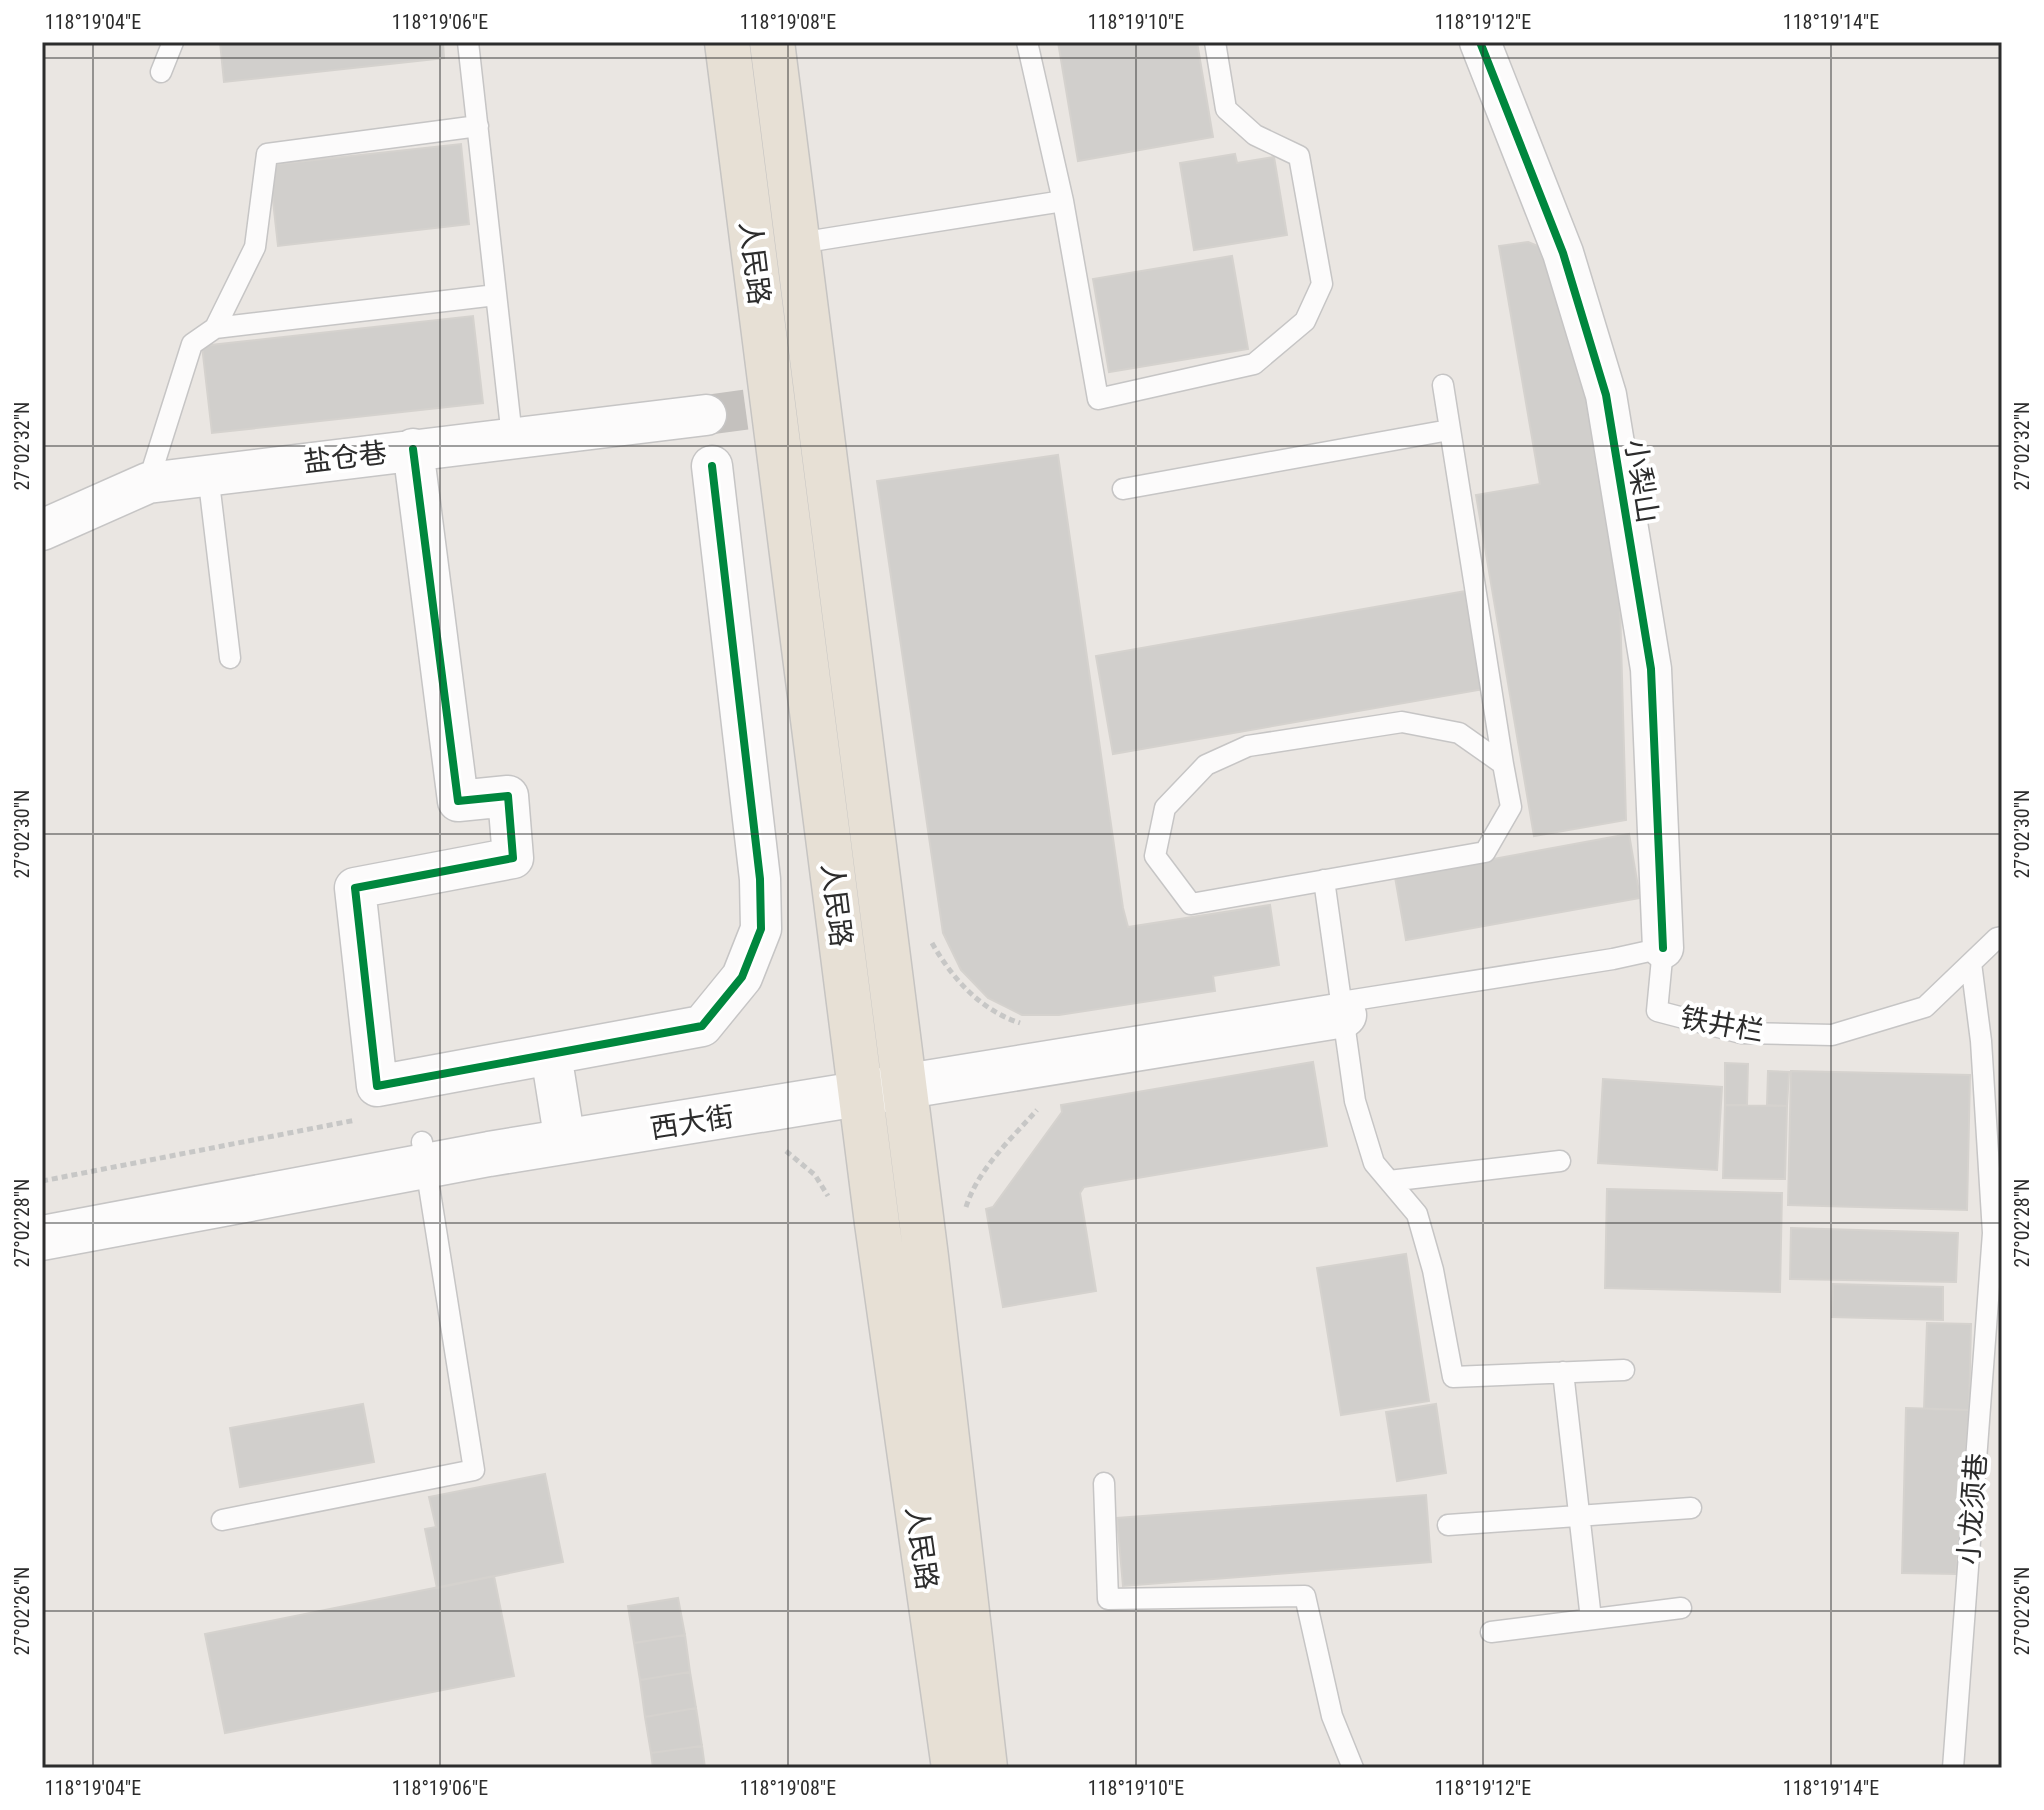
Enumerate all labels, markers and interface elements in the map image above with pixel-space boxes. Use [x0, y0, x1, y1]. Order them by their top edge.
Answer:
text: 118°19'04"E [45, 10, 141, 34]
text: 118°19'06"E [392, 10, 488, 34]
text: 118°19'08"E [740, 10, 836, 34]
text: 118°19'10"E [1088, 10, 1184, 34]
text: 118°19'12"E [1435, 10, 1531, 34]
text: 118°19'14"E [1783, 10, 1879, 34]
street label: 人民路 [733, 219, 776, 307]
text: 27°02'32"N [10, 401, 34, 491]
text: 27°02'32"N [2010, 401, 2034, 491]
street label: 盐仓巷 [301, 436, 389, 479]
street label: 小梨山 [1619, 437, 1664, 525]
text: 27°02'30"N [10, 789, 34, 879]
text: 27°02'30"N [2010, 789, 2034, 879]
street label: 人民路 [815, 861, 858, 949]
street label: 铁井栏 [1678, 1001, 1766, 1048]
street label: 西大街 [648, 1100, 736, 1145]
text: 27°02'28"N [10, 1178, 34, 1268]
text: 27°02'28"N [2010, 1178, 2034, 1268]
street label: 小龙须巷 [1952, 1452, 1993, 1566]
street label: 人民路 [899, 1504, 944, 1592]
text: 27°02'26"N [10, 1566, 34, 1656]
text: 27°02'26"N [2010, 1566, 2034, 1656]
text: 118°19'04"E [45, 1776, 141, 1800]
text: 118°19'06"E [392, 1776, 488, 1800]
text: 118°19'08"E [740, 1776, 836, 1800]
text: 118°19'10"E [1088, 1776, 1184, 1800]
text: 118°19'12"E [1435, 1776, 1531, 1800]
text: 118°19'14"E [1783, 1776, 1879, 1800]

